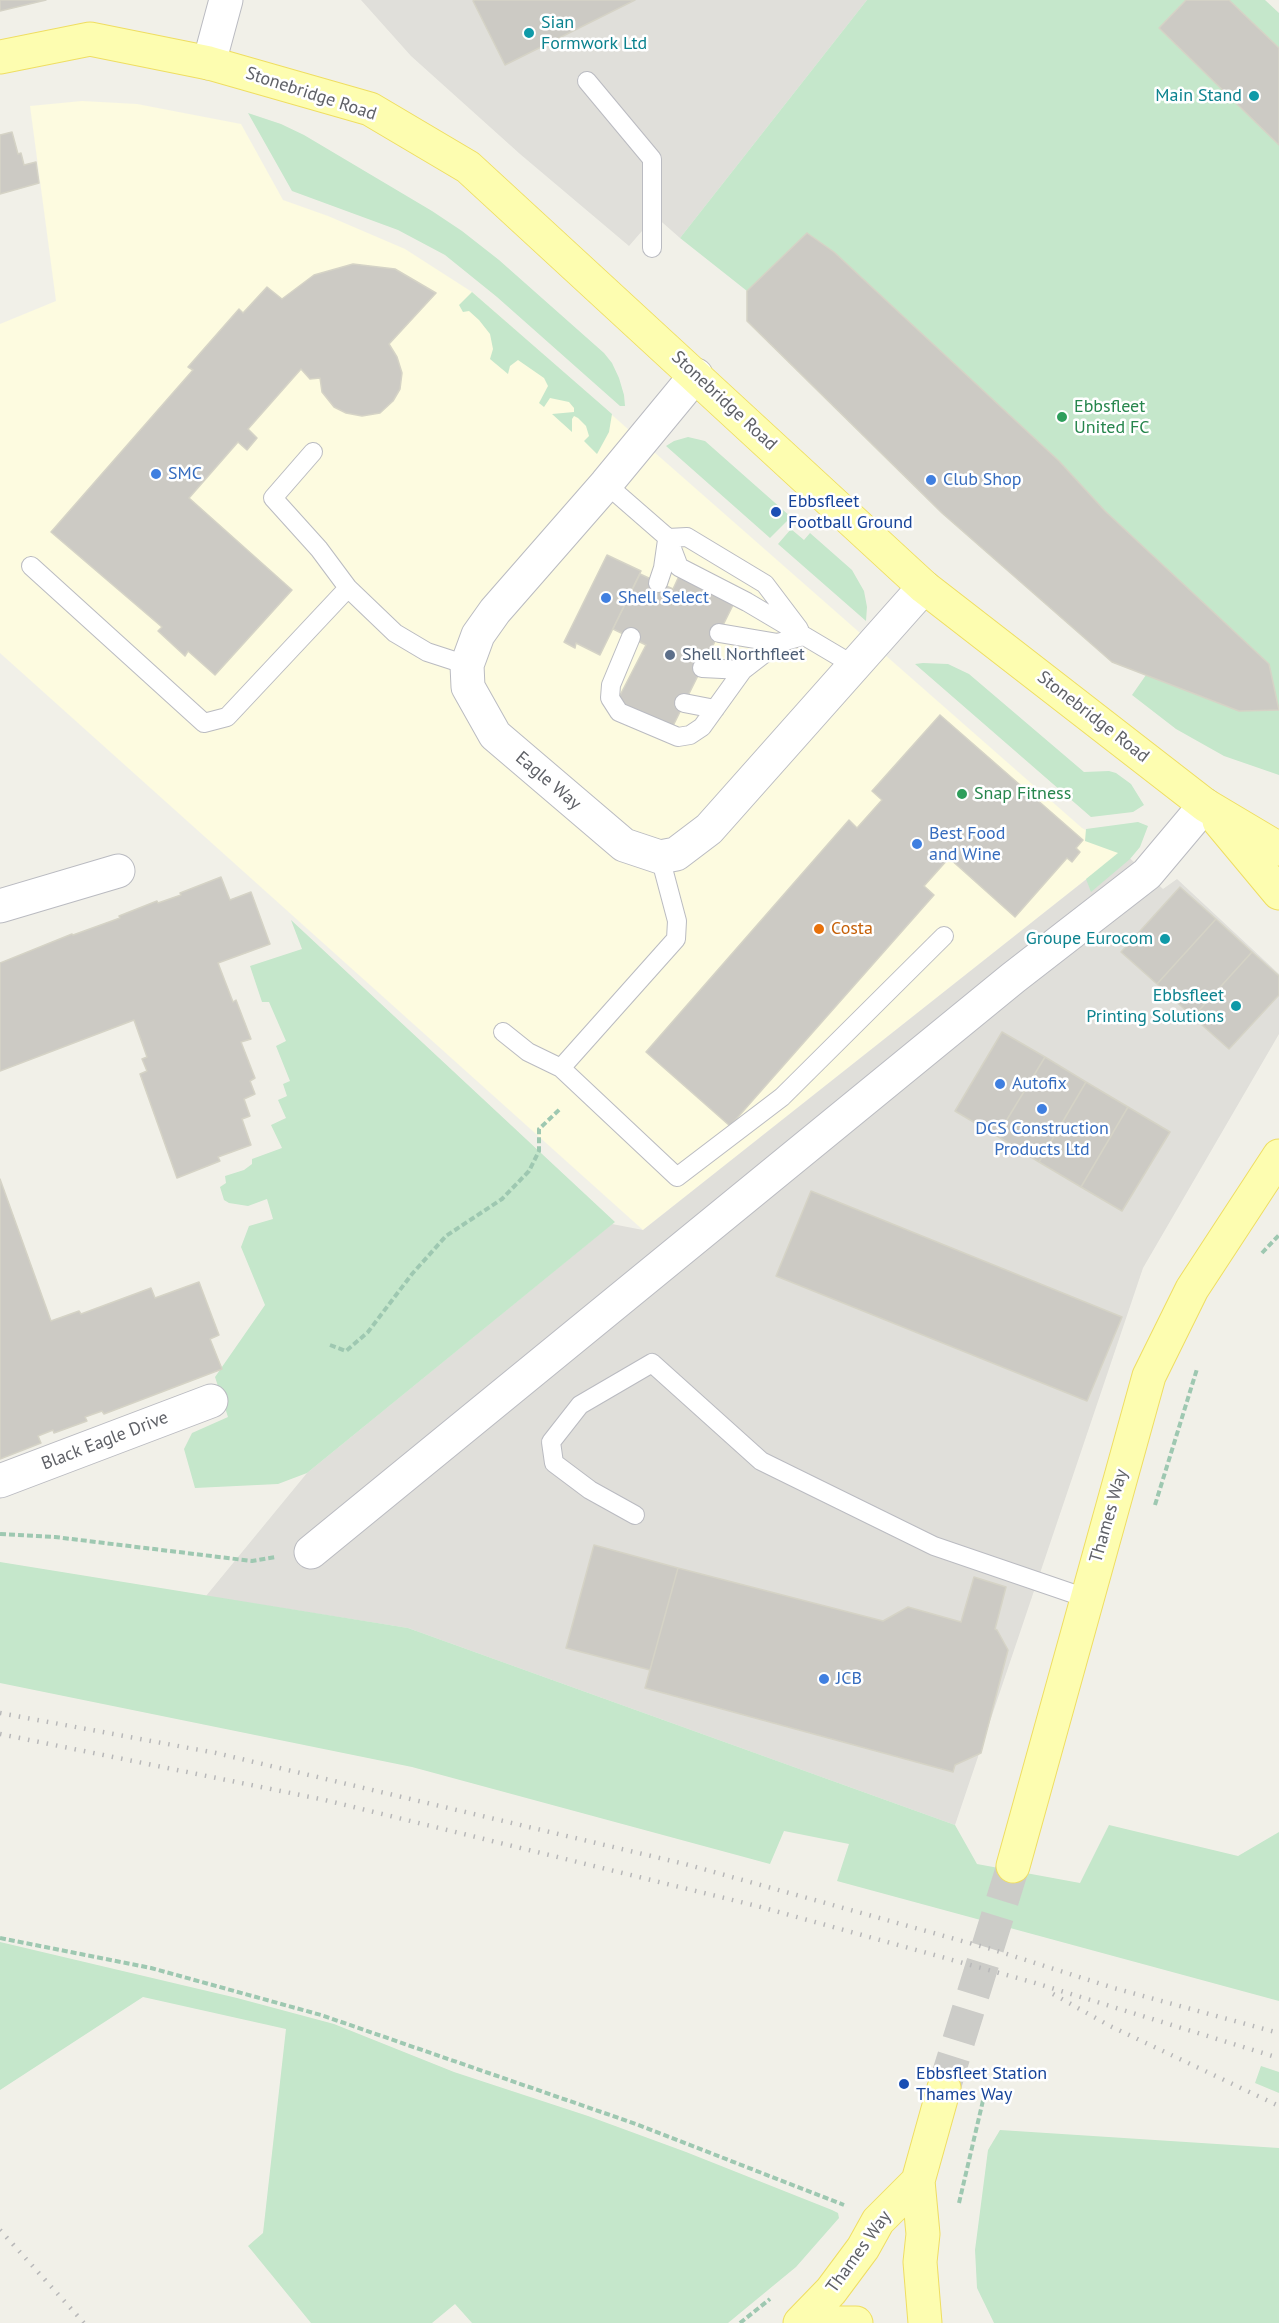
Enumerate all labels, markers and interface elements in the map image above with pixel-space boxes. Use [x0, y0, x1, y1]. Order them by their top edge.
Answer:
place label: Sian Formwork Ltd [541, 12, 647, 54]
marker: Sian Formwork Ltd [522, 26, 536, 40]
street label: Stonebridge Road [243, 63, 379, 125]
place label: Main Stand [1155, 85, 1242, 107]
marker: Main Stand [1247, 89, 1261, 103]
street label: Stonebridge Road [667, 347, 781, 455]
place label: Ebbsfleet United FC [1074, 396, 1150, 438]
marker: Ebbsfleet United FC [1055, 410, 1069, 424]
place label: SMC [168, 463, 202, 485]
marker: SMC [149, 467, 163, 481]
place label: Club Shop [943, 469, 1022, 491]
marker: Club Shop [924, 473, 938, 487]
place label: Ebbsfleet Football Ground [788, 491, 913, 534]
marker: Ebbsfleet Football Ground [769, 505, 783, 519]
place label: Shell Select [618, 587, 709, 609]
marker: Shell Select [599, 591, 613, 605]
place label: Shell Northfleet [682, 644, 805, 666]
marker: Shell Northfleet [663, 648, 677, 662]
street label: Stonebridge Road [1033, 667, 1153, 767]
street label: Eagle Way [511, 747, 585, 815]
place label: Snap Fitness [974, 783, 1071, 805]
marker: Snap Fitness [955, 787, 969, 801]
place label: Best Food and Wine [929, 823, 1005, 866]
marker: Best Food and Wine [910, 837, 924, 851]
place label: Costa [831, 918, 873, 940]
marker: Costa [812, 922, 826, 936]
place label: Groupe Eurocom [1026, 928, 1153, 950]
marker: Groupe Eurocom [1158, 932, 1172, 946]
place label: Ebbsfleet Printing Solutions [1086, 985, 1224, 1028]
marker: Ebbsfleet Printing Solutions [1229, 999, 1243, 1013]
place label: Autofix [1012, 1073, 1067, 1095]
marker: Autofix [993, 1077, 1007, 1091]
marker: DCS Construction Products Ltd [1035, 1102, 1049, 1116]
place label: DCS Construction Products Ltd [975, 1118, 1109, 1160]
street label: Black Eagle Drive [39, 1407, 171, 1475]
street label: Thames Way [1085, 1467, 1133, 1565]
place label: JCB [836, 1668, 862, 1690]
marker: JCB [817, 1672, 831, 1686]
place label: Ebbsfleet Station Thames Way [916, 2063, 1047, 2106]
marker: Ebbsfleet Station Thames Way [897, 2077, 911, 2091]
street label: Thames Way [822, 2207, 896, 2297]

